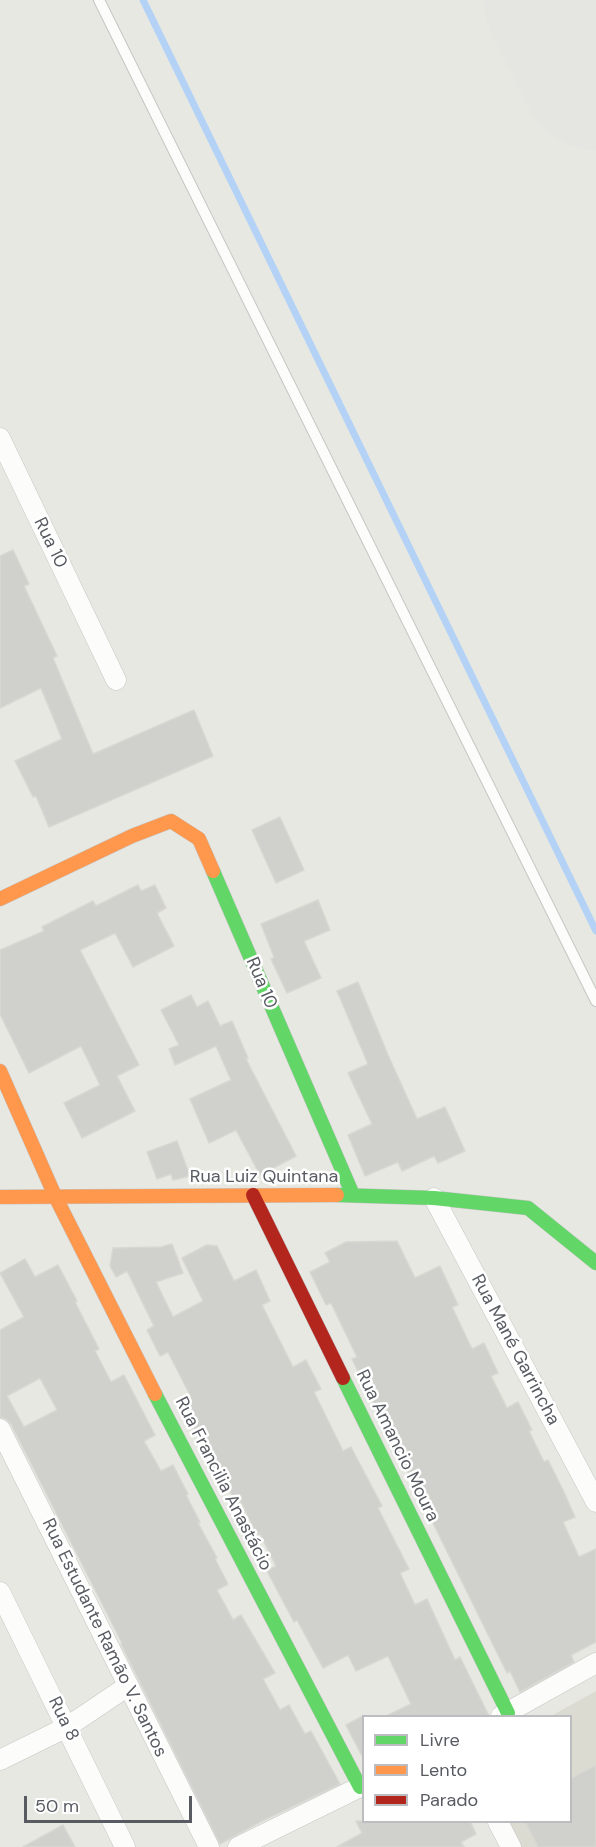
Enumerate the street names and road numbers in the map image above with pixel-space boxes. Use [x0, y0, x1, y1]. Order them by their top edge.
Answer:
street label: Rua 10 [29, 514, 71, 572]
street label: Rua 10 [241, 954, 281, 1012]
street label: Rua Luiz Quintana [190, 1166, 338, 1188]
street label: Rua Mané Garrincha [466, 1271, 564, 1429]
street label: Rua Amancio Moura [351, 1367, 443, 1525]
street label: Rua Francilia Anastácio [170, 1393, 276, 1575]
street label: Rua Estudante Ramão V. Santos [37, 1515, 171, 1761]
street label: Rua 8 [43, 1693, 83, 1745]

